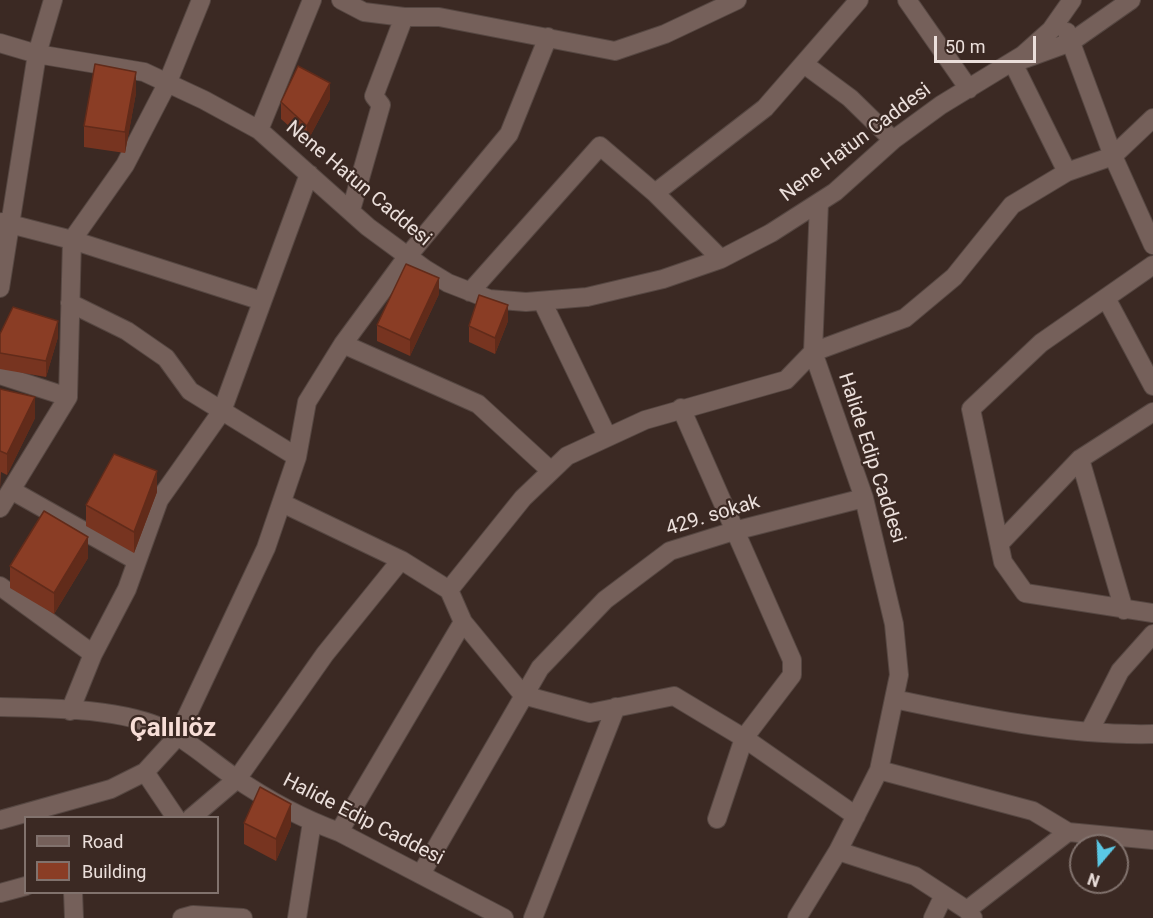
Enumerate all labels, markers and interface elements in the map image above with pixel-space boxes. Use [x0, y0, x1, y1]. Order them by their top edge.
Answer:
scale bar [937, 24, 1039, 62]
text: 50 m [945, 36, 985, 57]
street label: Nene Hatun Caddesi [776, 79, 936, 207]
street label: Nene Hatun Caddesi [280, 116, 436, 252]
street label: Halide Edip Caddesi [832, 370, 910, 546]
street label: 429. sokak [663, 490, 763, 542]
district label: Çalılıöz [130, 713, 216, 745]
street label: Halide Edip Caddesi [278, 769, 448, 871]
legend [24, 816, 219, 894]
text: Road [82, 831, 123, 852]
north arrow [1069, 834, 1129, 894]
text: Building [82, 861, 146, 882]
text: N [1085, 869, 1102, 890]

